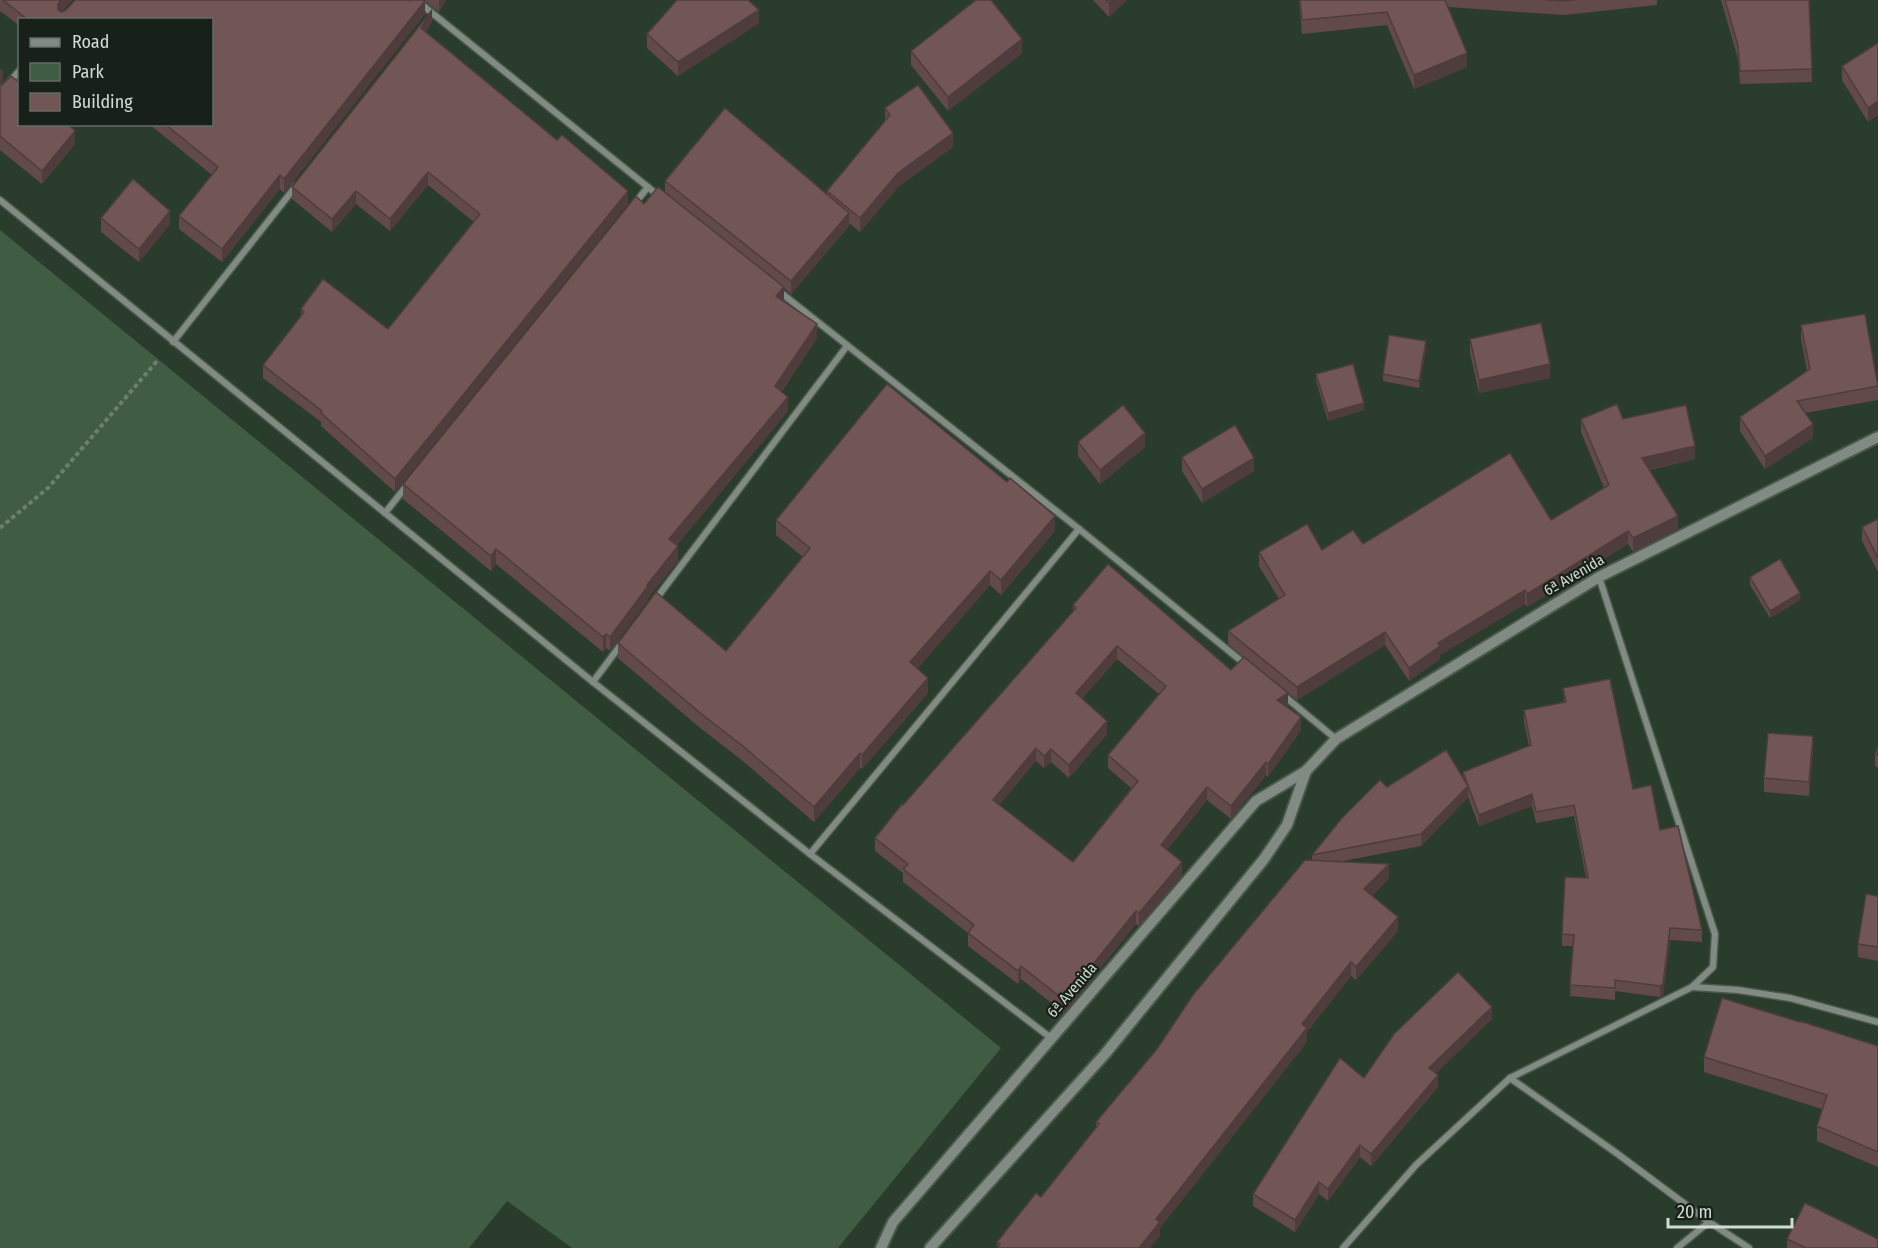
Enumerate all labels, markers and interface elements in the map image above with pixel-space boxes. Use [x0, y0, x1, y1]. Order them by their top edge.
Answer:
legend [18, 18, 213, 126]
text: Road [72, 31, 109, 53]
text: Park [72, 61, 105, 83]
text: Building [72, 91, 133, 113]
street label: 6ª Avenida [1541, 551, 1607, 599]
street label: 6ª Avenida [1043, 959, 1101, 1021]
scale bar [1668, 1191, 1792, 1229]
text: 20 m [1677, 1201, 1712, 1223]

